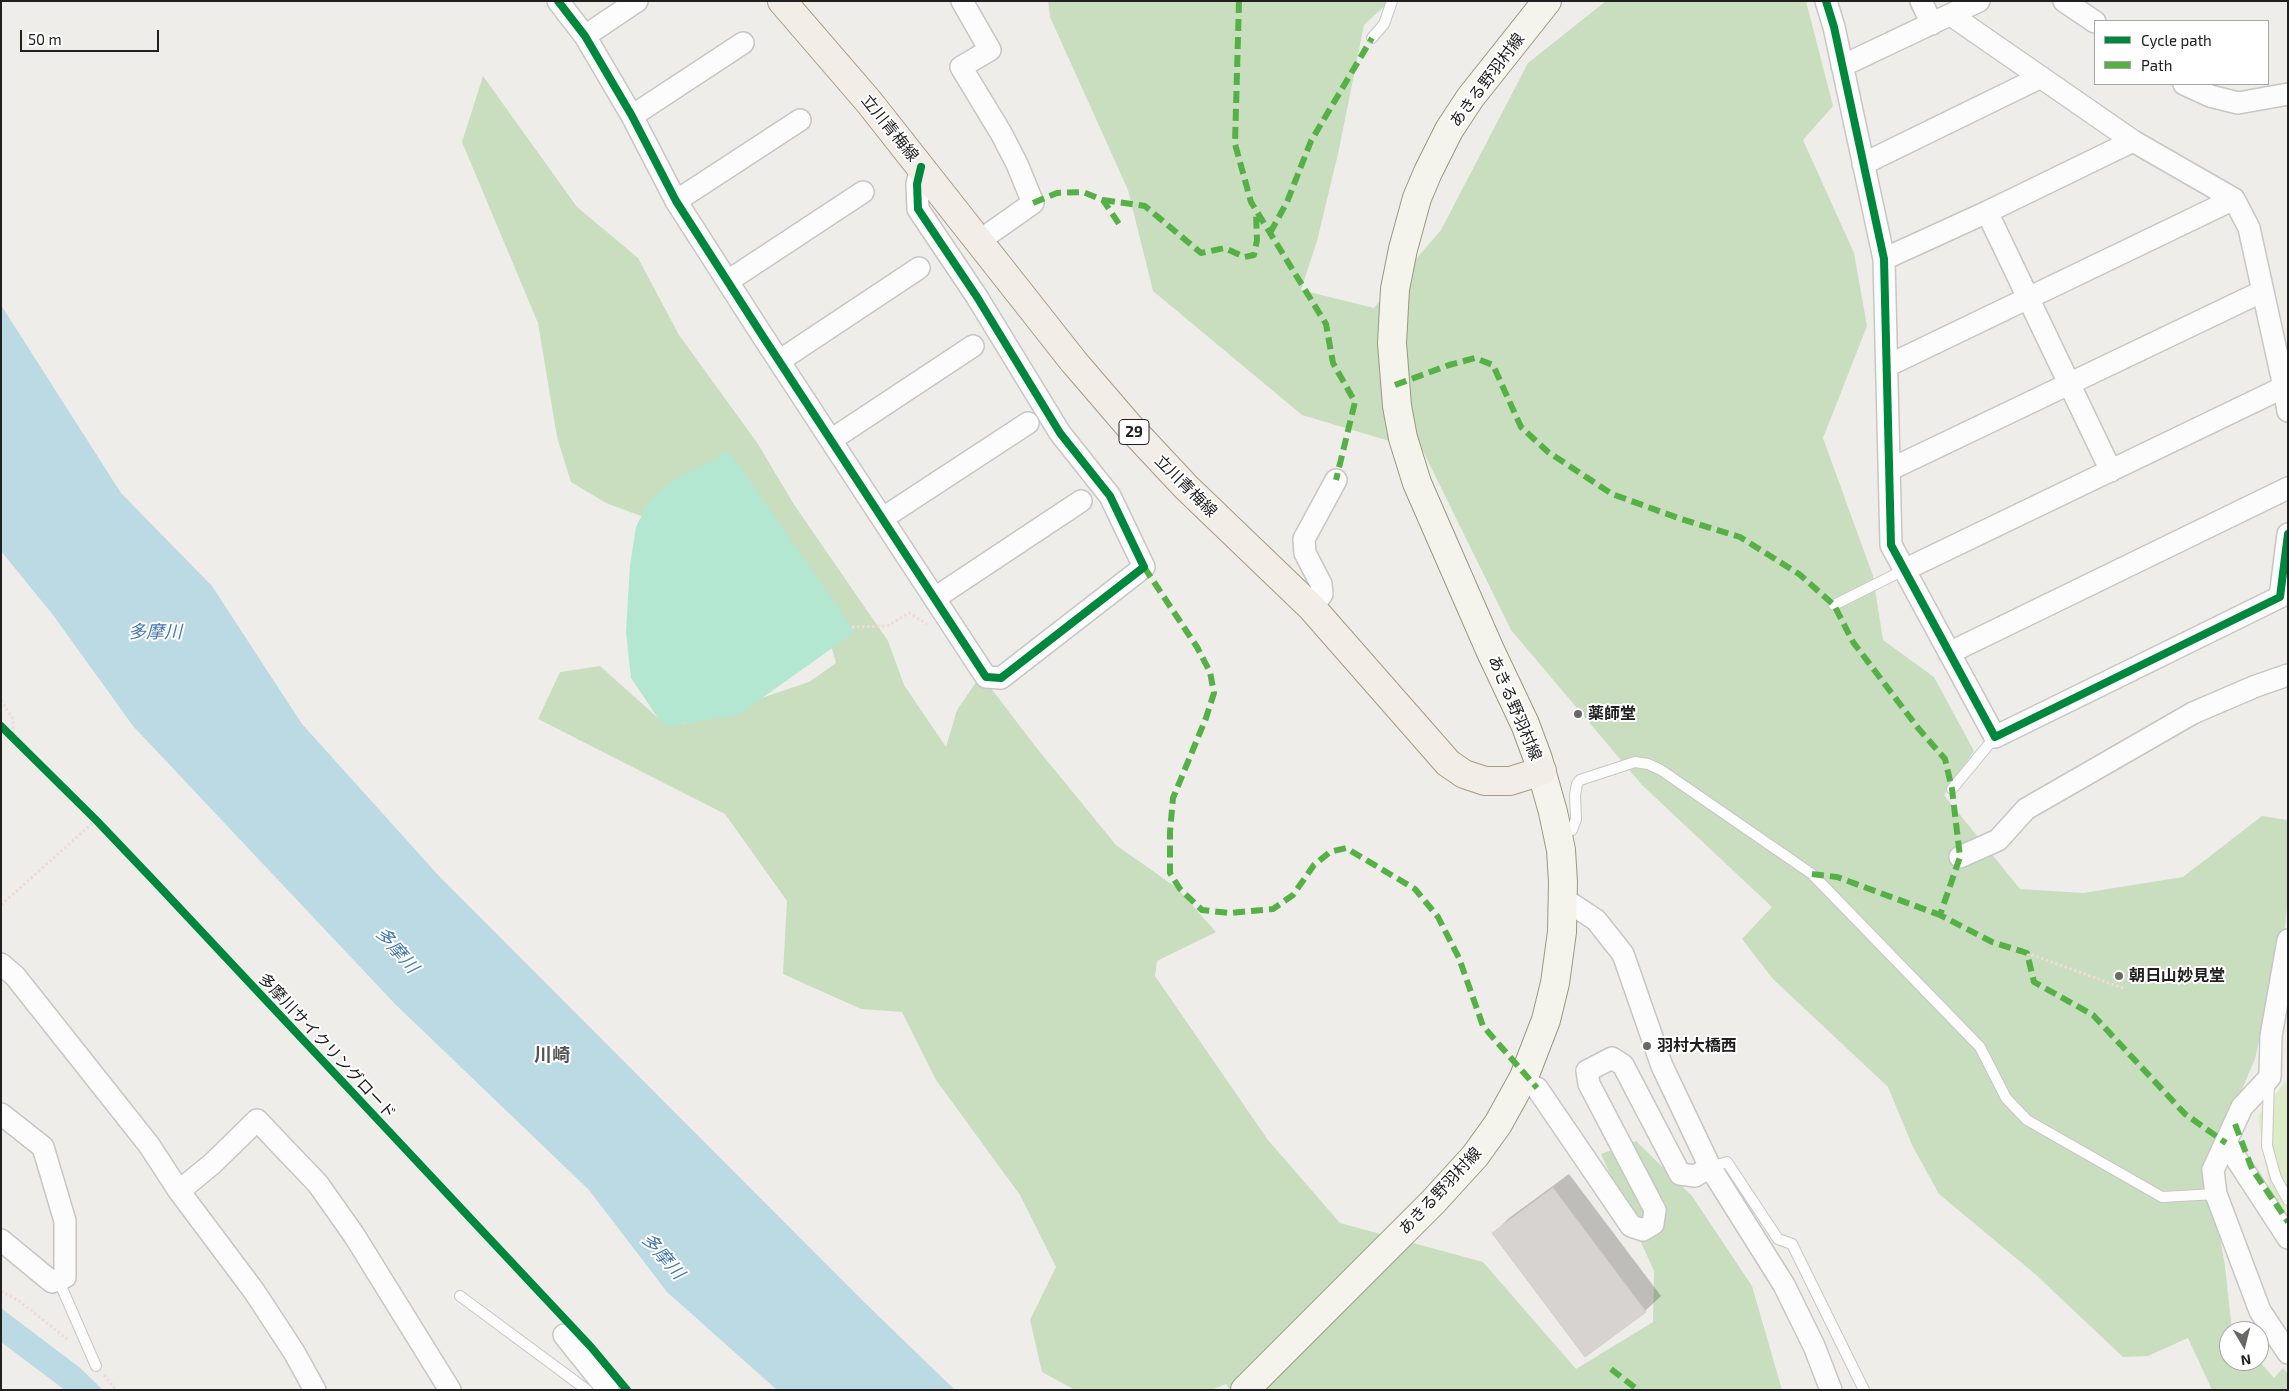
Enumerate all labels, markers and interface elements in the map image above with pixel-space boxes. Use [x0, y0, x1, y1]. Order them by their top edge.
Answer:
scale bar [22, 20, 161, 52]
legend [2094, 20, 2269, 85]
street label: あきる野羽村線 [1446, 29, 1528, 131]
text: 50 m [28, 30, 62, 48]
text: Cycle path [2141, 31, 2212, 49]
text: Path [2141, 56, 2172, 74]
street label: 立川青梅線 [857, 91, 923, 165]
road number: 29 [1119, 420, 1149, 444]
street label: 立川青梅線 [1151, 451, 1221, 521]
water label: 多摩川 [128, 621, 182, 643]
street label: あきる野羽村線 [1484, 653, 1546, 763]
place label: 薬師堂 [1588, 704, 1636, 724]
marker: 薬師堂 [1572, 708, 1584, 720]
water label: 多摩川 [371, 923, 423, 977]
place label: 朝日山妙見堂 [2129, 966, 2225, 986]
street label: 多摩川サイクリングロード [255, 969, 399, 1123]
marker: 朝日山妙見堂 [2113, 970, 2125, 982]
place label: 羽村大橋西 [1657, 1036, 1737, 1056]
marker: 羽村大橋西 [1641, 1040, 1653, 1052]
district label: 川崎 [534, 1044, 570, 1066]
street label: あきる野羽村線 [1395, 1143, 1485, 1239]
water label: 多摩川 [637, 1229, 689, 1283]
north arrow [2219, 1321, 2269, 1371]
text: N [2240, 1351, 2252, 1369]

